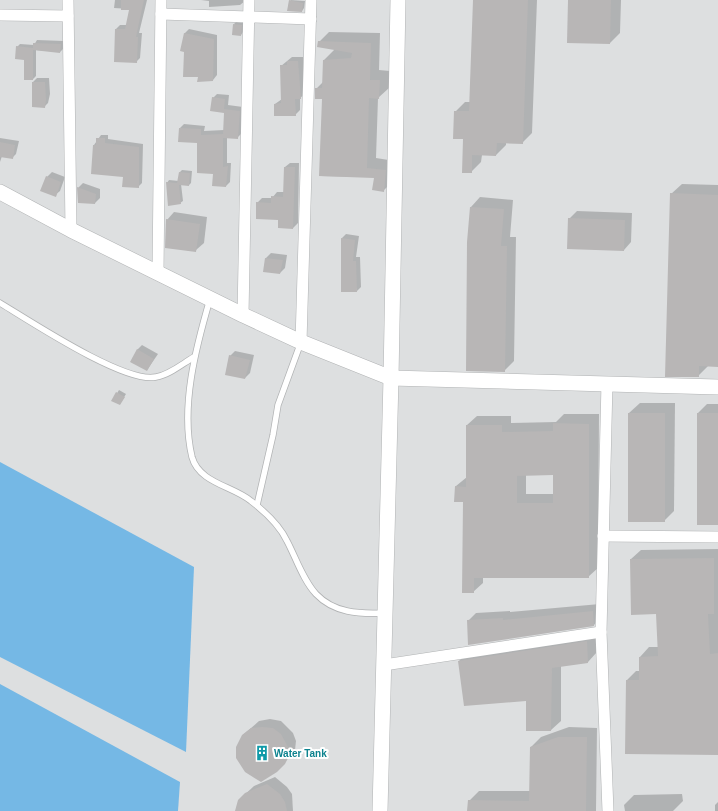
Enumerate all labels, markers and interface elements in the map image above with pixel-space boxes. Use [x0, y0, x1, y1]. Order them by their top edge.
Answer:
building icon: Water Tank [253, 744, 271, 762]
place label: Water Tank [274, 748, 327, 759]

